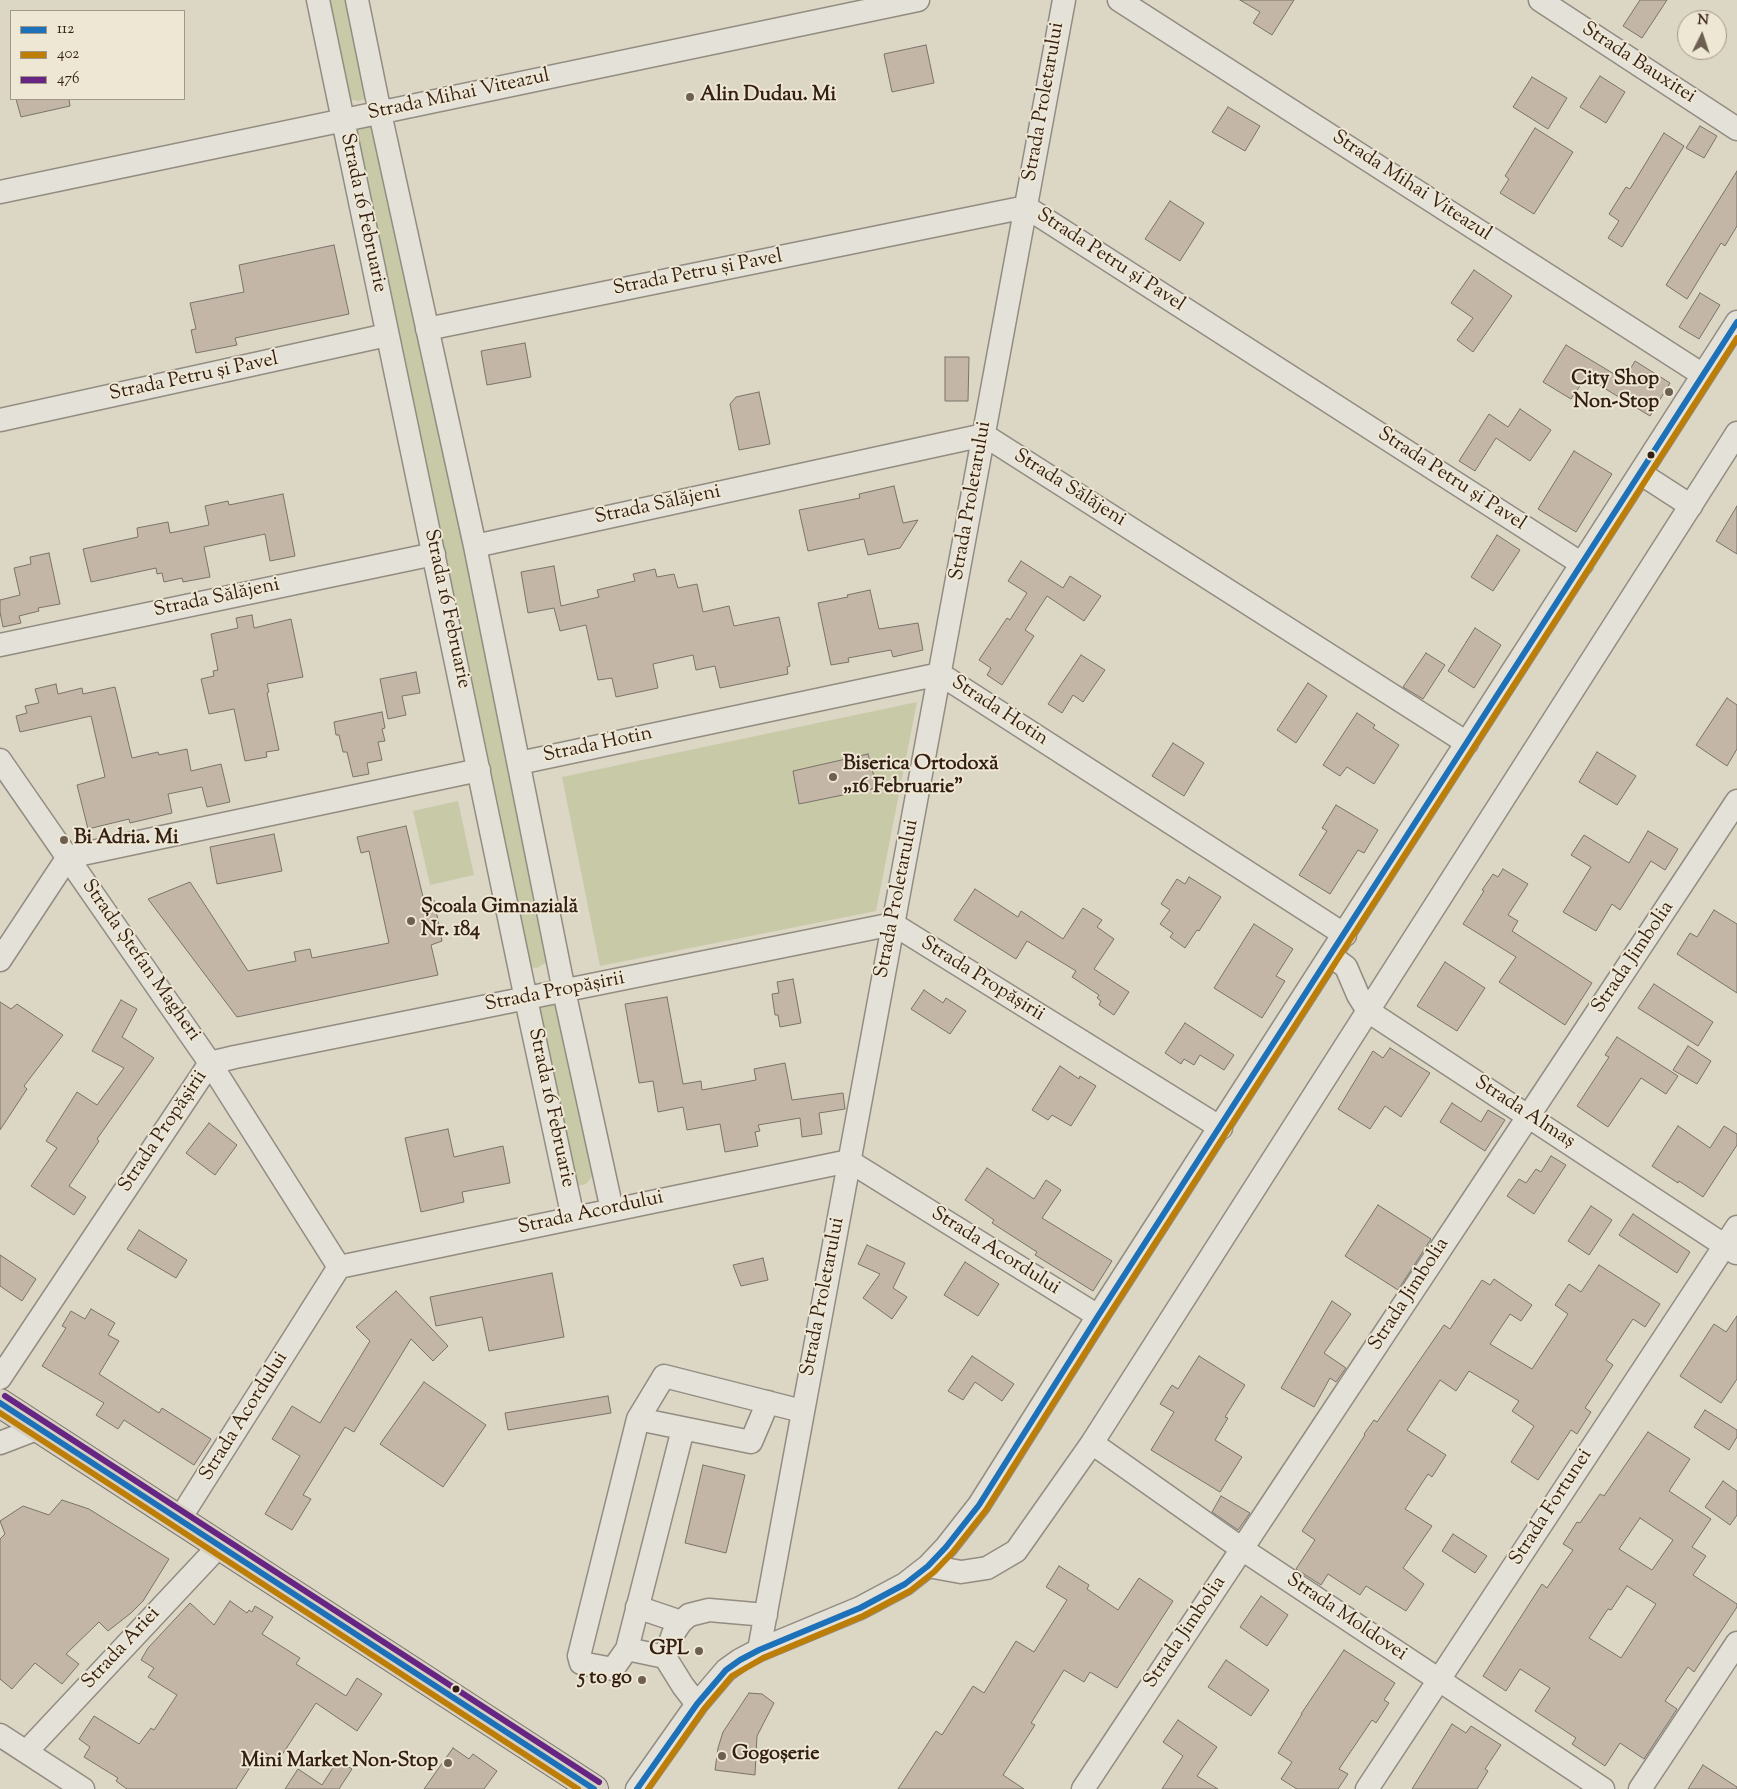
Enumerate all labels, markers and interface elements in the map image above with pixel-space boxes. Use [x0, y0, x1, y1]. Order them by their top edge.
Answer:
legend [10, 10, 185, 100]
north arrow [1677, 10, 1727, 60]
text: N [1697, 11, 1709, 31]
street label: Strada Bauxitei [1576, 18, 1700, 110]
text: 112 [57, 19, 74, 40]
street label: Strada Proletarului [1019, 20, 1071, 184]
text: 402 [57, 44, 79, 65]
street label: Strada Mihai Viteazul [366, 65, 552, 127]
text: 476 [57, 69, 80, 90]
place label: Alin Dudau. Mi [700, 85, 836, 109]
marker: Alin Dudau. Mi [684, 91, 696, 103]
street label: Strada Mihai Viteazul [1327, 126, 1495, 248]
street label: Strada 16 Februarie [333, 131, 391, 295]
street label: Strada Petru și Pavel [1031, 204, 1189, 318]
street label: Strada Petru și Pavel [611, 246, 785, 302]
street label: Strada Petru și Pavel [107, 348, 281, 408]
place label: City Shop Non-Stop [1571, 369, 1659, 416]
marker: City Shop Non-Stop [1663, 386, 1675, 398]
street label: Strada Proletarului [946, 419, 998, 583]
street label: Strada Petru și Pavel [1372, 423, 1530, 537]
street label: Strada Sălăjeni [1008, 445, 1130, 533]
unlabelled marker [1646, 450, 1656, 460]
street label: Strada Sălăjeni [593, 481, 723, 531]
street label: Strada 16 Februarie [417, 527, 475, 691]
street label: Strada Sălăjeni [152, 574, 282, 624]
street label: Strada Hotin [946, 672, 1052, 752]
street label: Strada Hotin [541, 723, 655, 769]
place label: Biserica Ortodoxă „16 Februarie” [843, 754, 998, 801]
marker: Biserica Ortodoxă „16 Februarie” [827, 771, 839, 783]
street label: Strada Proletarului [871, 818, 925, 980]
place label: Bi Adria. Mi [74, 828, 179, 852]
marker: Bi Adria. Mi [58, 834, 70, 846]
street label: Strada Ștefan Magheri [75, 876, 205, 1046]
place label: Școala Gimnazială Nr. 184 [421, 897, 578, 944]
street label: Strada Jimbolia [1588, 897, 1680, 1019]
marker: Școala Gimnazială Nr. 184 [405, 915, 417, 927]
street label: Strada Propășirii [915, 932, 1049, 1028]
street label: Strada Propășirii [483, 968, 627, 1018]
street label: Strada 16 Februarie [521, 1026, 579, 1190]
street label: Strada Propășirii [114, 1066, 214, 1198]
street label: Strada Almaș [1469, 1072, 1579, 1154]
street label: Strada Acordului [516, 1187, 666, 1241]
street label: Strada Acordului [926, 1203, 1064, 1301]
street label: Strada Proletarului [797, 1216, 851, 1378]
street label: Strada Jimbolia [1365, 1234, 1455, 1356]
street label: Strada Acordului [196, 1348, 294, 1486]
street label: Strada Fortunei [1505, 1445, 1599, 1571]
street label: Strada Moldovei [1281, 1569, 1411, 1667]
street label: Strada Jimbolia [1140, 1572, 1232, 1694]
street label: Strada Ariei [78, 1603, 166, 1695]
place label: GPL [649, 1639, 689, 1663]
marker: GPL [693, 1645, 705, 1657]
place label: 5 to go [578, 1668, 632, 1692]
marker: 5 to go [636, 1674, 648, 1686]
unlabelled marker [451, 1684, 461, 1694]
place label: Gogoșerie [732, 1744, 819, 1768]
marker: Gogoșerie [716, 1750, 728, 1762]
place label: Mini Market Non-Stop [241, 1751, 438, 1775]
marker: Mini Market Non-Stop [442, 1757, 454, 1769]

